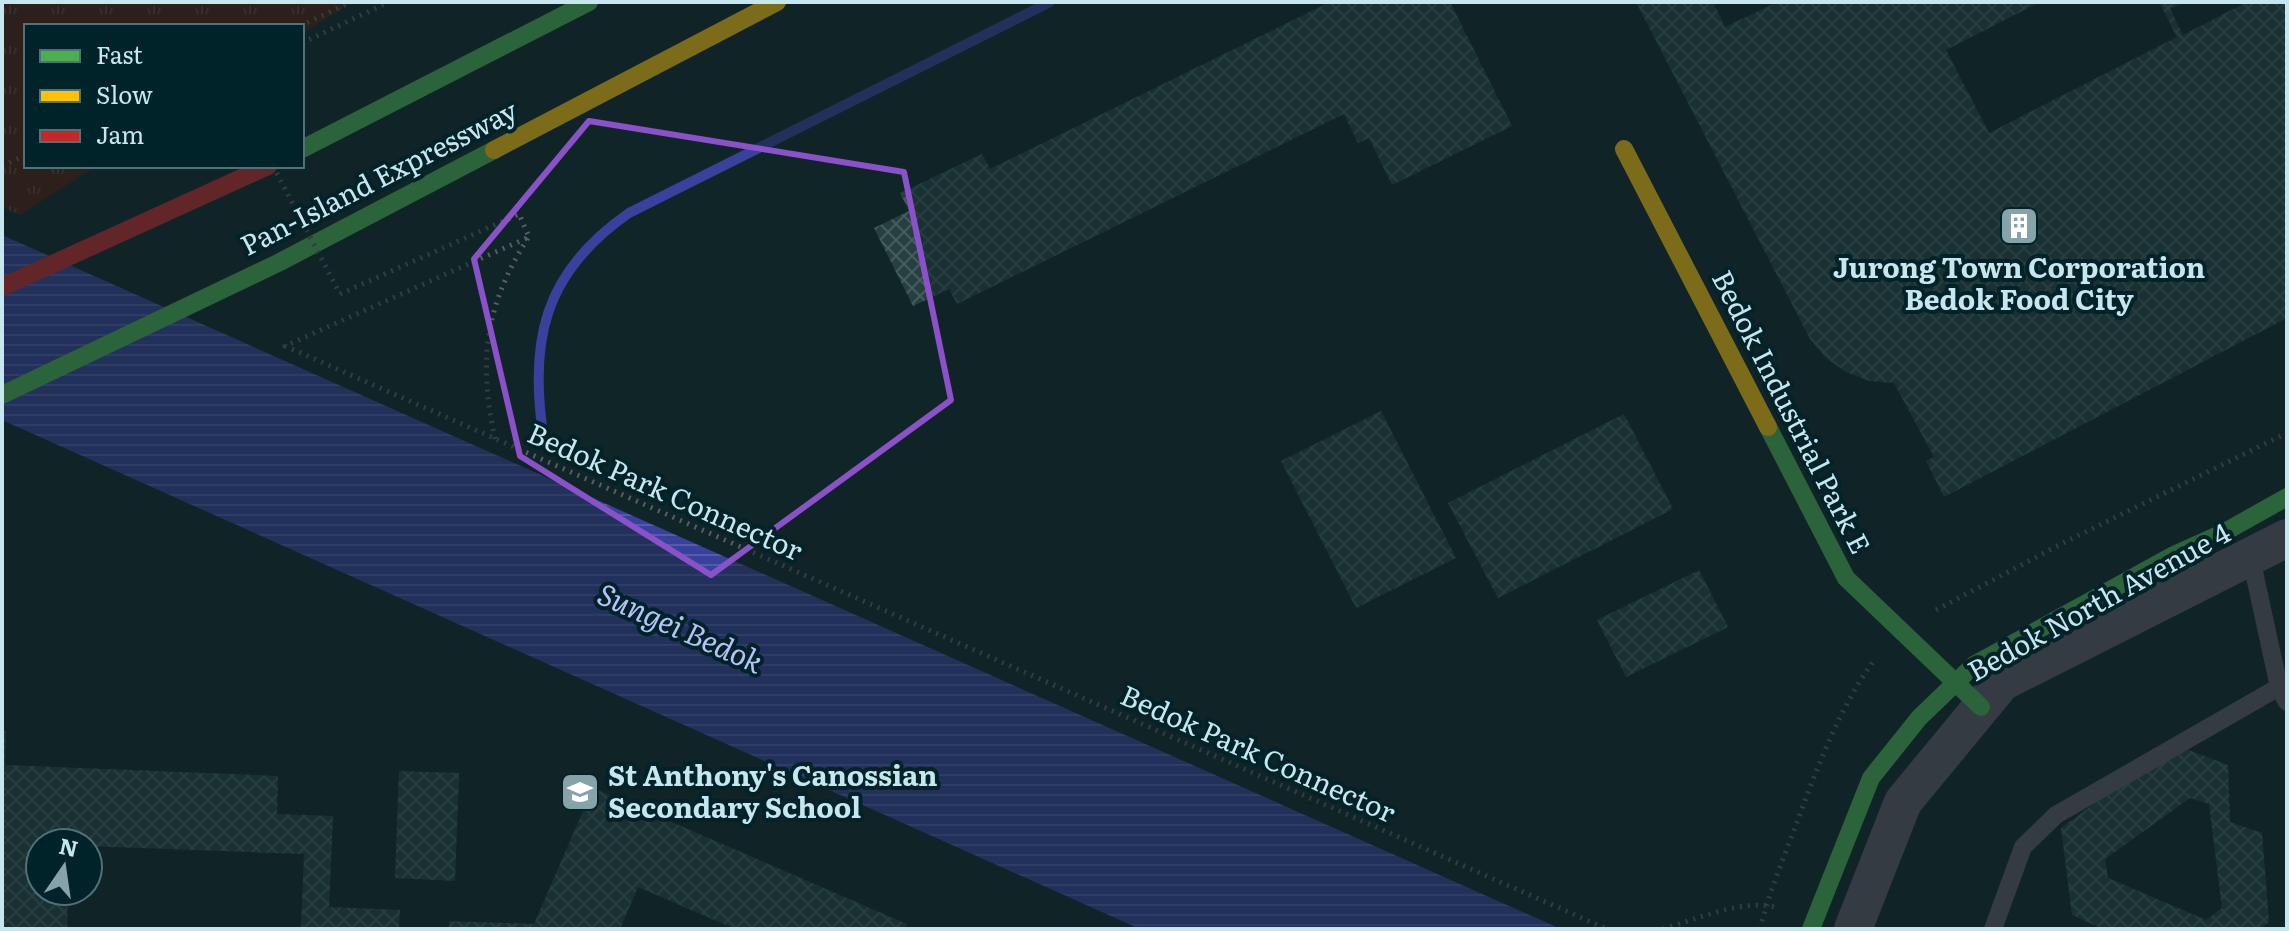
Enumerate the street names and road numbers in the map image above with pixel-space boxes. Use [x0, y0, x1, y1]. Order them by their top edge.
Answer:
street label: Pan-Island Expressway [232, 88, 525, 264]
street label: Bedok Industrial Park E [1703, 262, 1883, 560]
street label: Bedok Park Connector [522, 411, 811, 570]
street label: Bedok North Avenue 4 [1959, 510, 2237, 690]
street label: Bedok Park Connector [1115, 673, 1404, 832]

